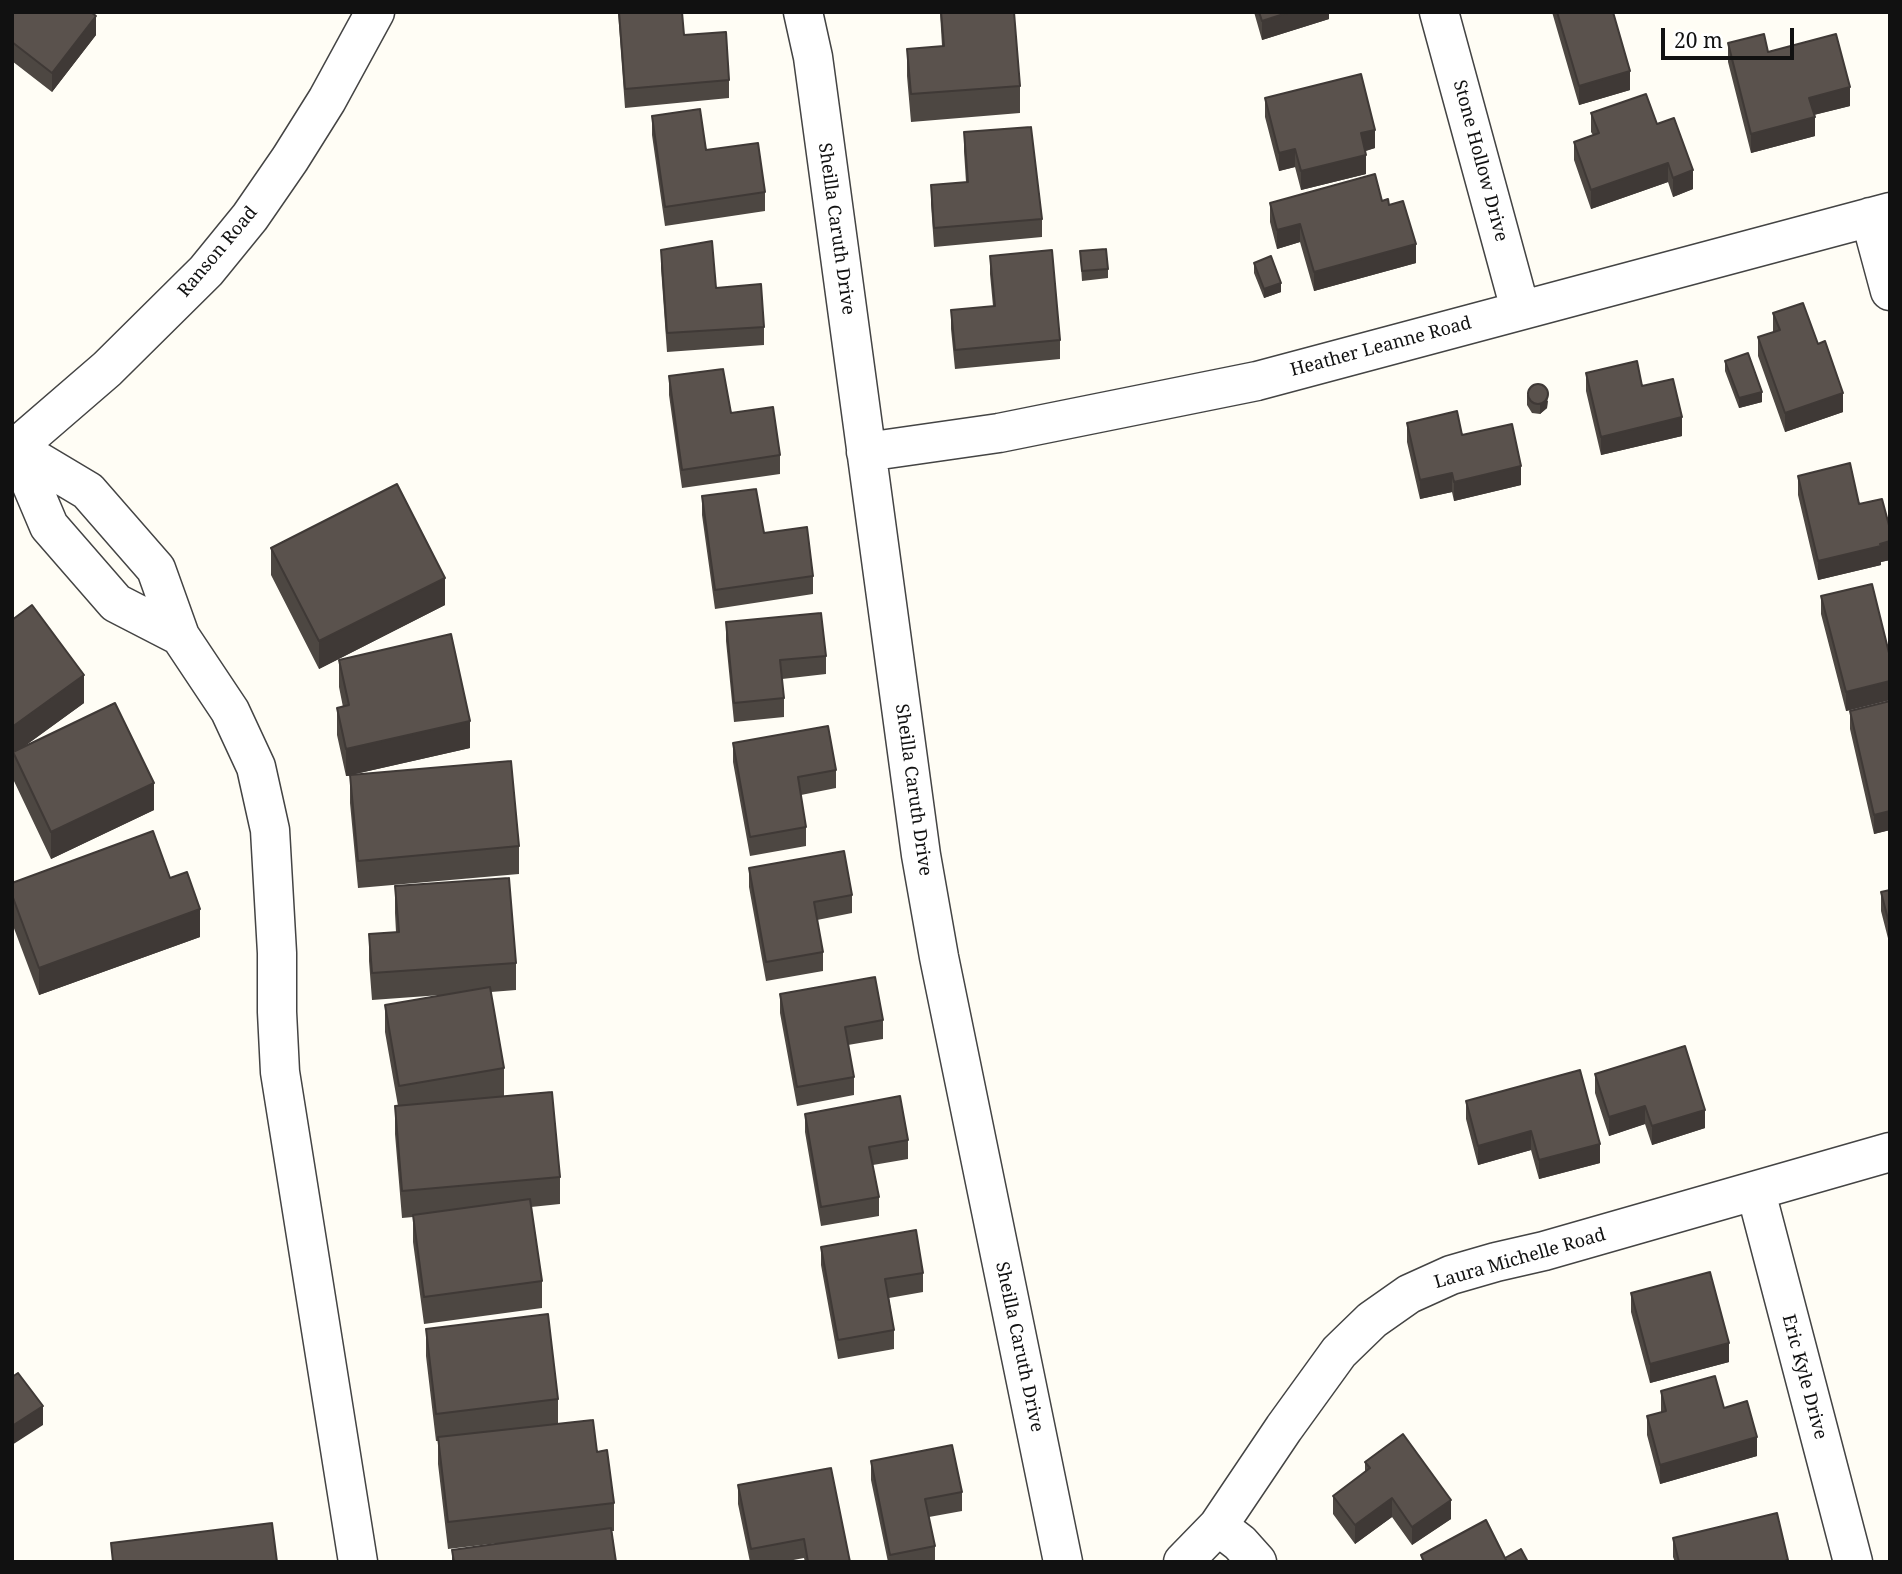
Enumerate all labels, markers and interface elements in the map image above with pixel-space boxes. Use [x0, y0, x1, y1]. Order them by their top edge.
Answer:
scale bar [1664, 14, 1797, 58]
text: 20 m [1674, 26, 1723, 54]
street label: Stone Hollow Drive [1448, 78, 1512, 244]
street label: Sheilla Caruth Drive [813, 142, 859, 316]
street label: Ranson Road [174, 202, 262, 302]
street label: Heather Leanne Road [1288, 312, 1474, 382]
street label: Sheilla Caruth Drive [890, 703, 936, 877]
street label: Laura Michelle Road [1432, 1224, 1608, 1294]
street label: Sheilla Caruth Drive [990, 1260, 1048, 1434]
street label: Eric Kyle Drive [1777, 1312, 1831, 1442]

